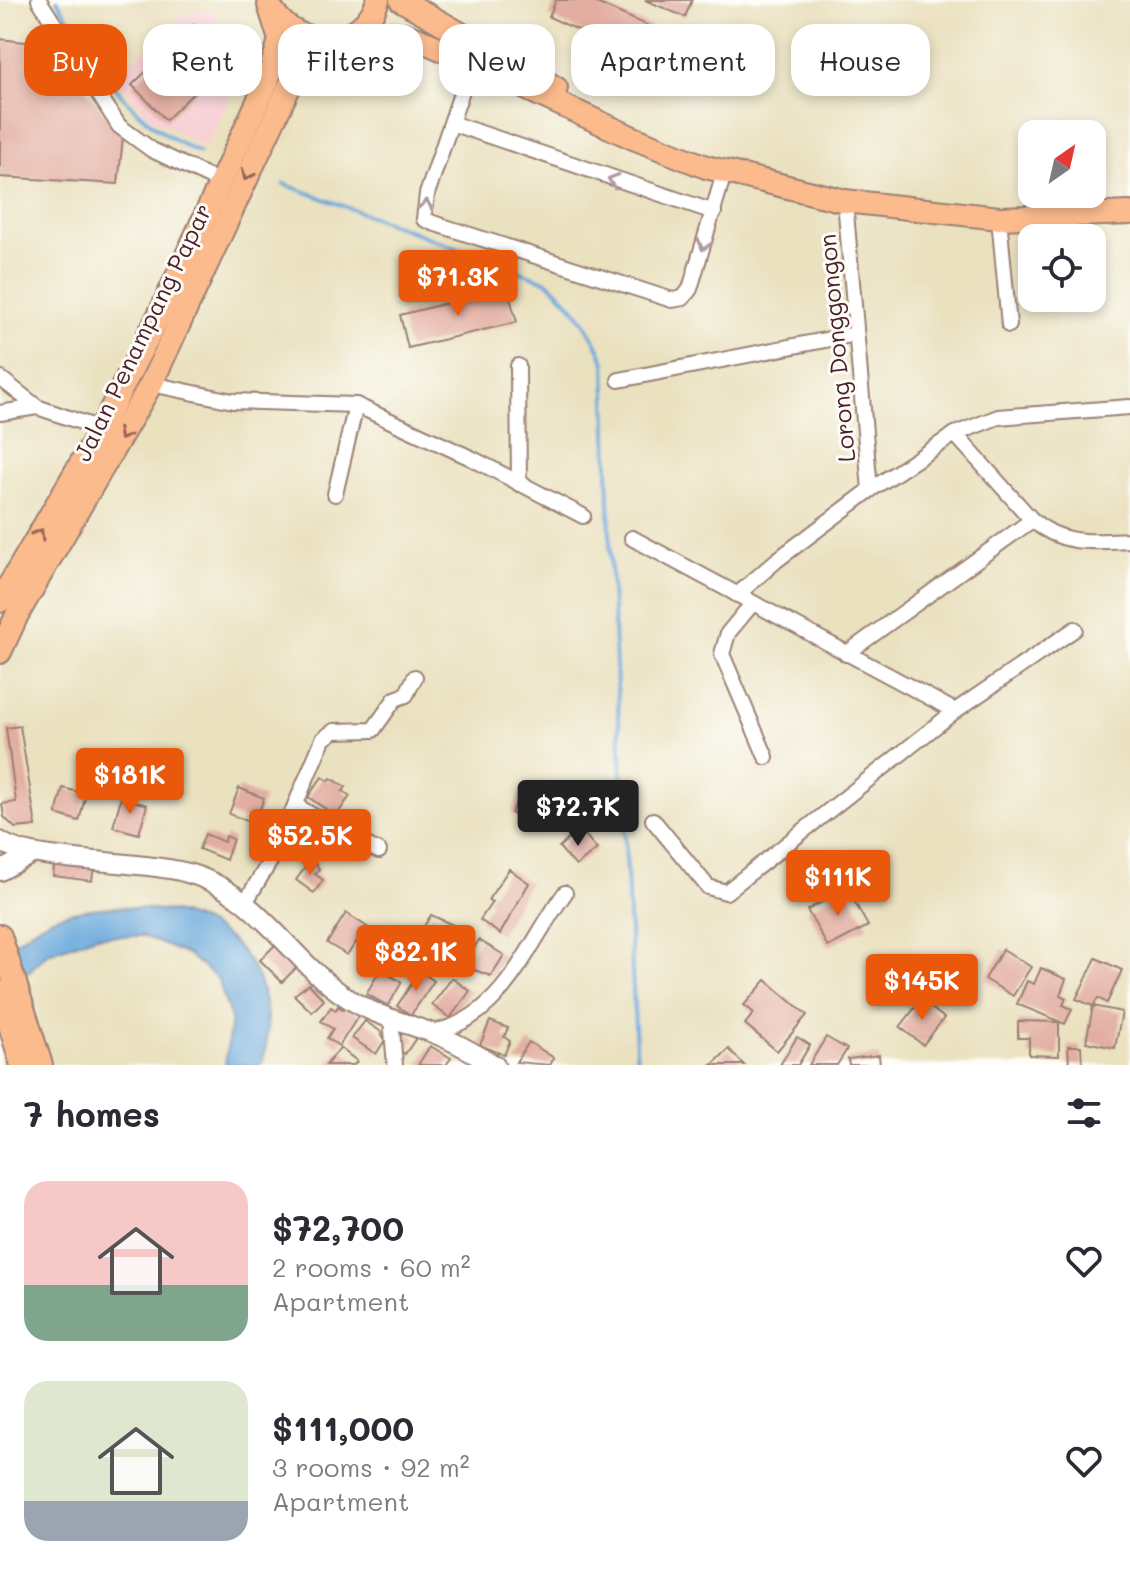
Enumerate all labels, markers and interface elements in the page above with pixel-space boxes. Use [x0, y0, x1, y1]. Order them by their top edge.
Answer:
chip: Buy [24, 24, 127, 96]
chip: Rent [143, 24, 262, 96]
chip: Filters [278, 24, 423, 96]
chip: New [439, 24, 555, 96]
chip: Apartment [571, 24, 775, 96]
chip: House [791, 24, 930, 96]
north arrow [1018, 120, 1106, 208]
map controls [1018, 120, 1106, 312]
one-way arrow [241, 166, 257, 181]
one-way arrow [607, 173, 621, 189]
street label: Jalan Penampang Papar [66, 198, 218, 466]
one-way arrow [417, 198, 434, 212]
button: locate [1018, 224, 1106, 312]
street label: Lorong Donggongon [811, 233, 861, 463]
one-way arrow [697, 238, 714, 252]
pin: $71.3K [393, 250, 523, 318]
text: $71.3K [417, 259, 499, 293]
one-way arrow [118, 426, 133, 441]
one-way arrow [30, 528, 45, 543]
pin: $181K [74, 748, 186, 816]
text: $181K [94, 757, 166, 791]
pin: $72.7K [513, 780, 643, 848]
text: $72.7K [536, 789, 620, 823]
pin: $52.5K [245, 809, 375, 877]
text: $52.5K [267, 818, 353, 852]
pin: $111K [782, 850, 894, 918]
text: $111K [804, 859, 872, 893]
pin: $82.1K [351, 925, 481, 993]
text: $82.1K [374, 934, 458, 968]
pin: $145K [866, 954, 978, 1022]
text: $145K [884, 963, 960, 997]
text: 7 homes [24, 1091, 160, 1136]
icon: filters [1062, 1091, 1106, 1135]
text: $72,700 [272, 1205, 404, 1250]
icon: home [88, 1213, 184, 1309]
icon: heart [1062, 1239, 1106, 1283]
text: 2 rooms · 60 m² [272, 1250, 471, 1284]
text: Apartment [272, 1284, 409, 1318]
text: $111,000 [272, 1405, 414, 1450]
icon: home [88, 1413, 184, 1509]
icon: heart [1062, 1439, 1106, 1483]
text: 3 rooms · 92 m² [272, 1450, 470, 1484]
text: Apartment [272, 1484, 409, 1518]

